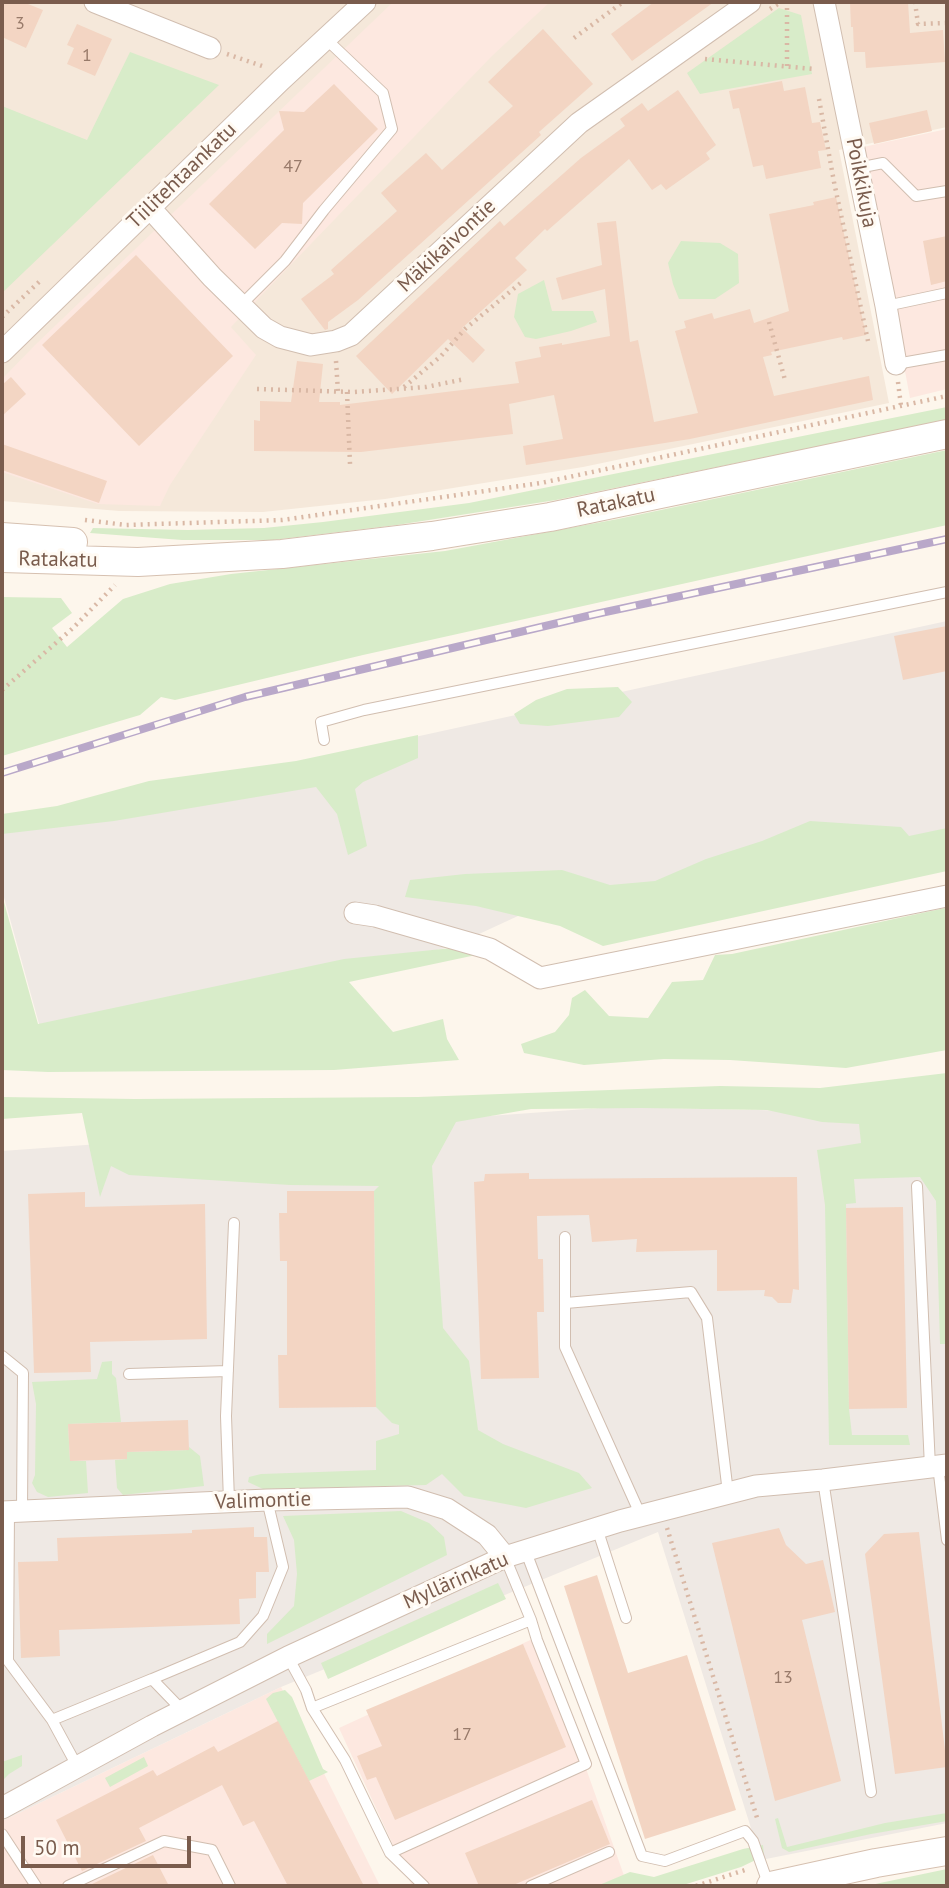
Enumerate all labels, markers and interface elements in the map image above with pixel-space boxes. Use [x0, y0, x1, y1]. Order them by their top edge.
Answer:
house number: 3 [15, 13, 25, 35]
house number: 1 [82, 45, 92, 67]
street label: Tiilitehtaankatu [122, 118, 242, 234]
street label: Poikkikuja [840, 136, 882, 230]
house number: 47 [283, 156, 303, 178]
street label: Mäkikaivontie [393, 194, 501, 298]
street label: Ratakatu [575, 482, 657, 524]
street label: Ratakatu [18, 547, 98, 573]
street label: Valimontie [214, 1487, 312, 1515]
street label: Myllärinkatu [400, 1547, 512, 1615]
house number: 13 [773, 1667, 793, 1689]
house number: 17 [452, 1724, 472, 1746]
scale bar [24, 1822, 194, 1866]
text: 50 m [34, 1834, 80, 1861]

